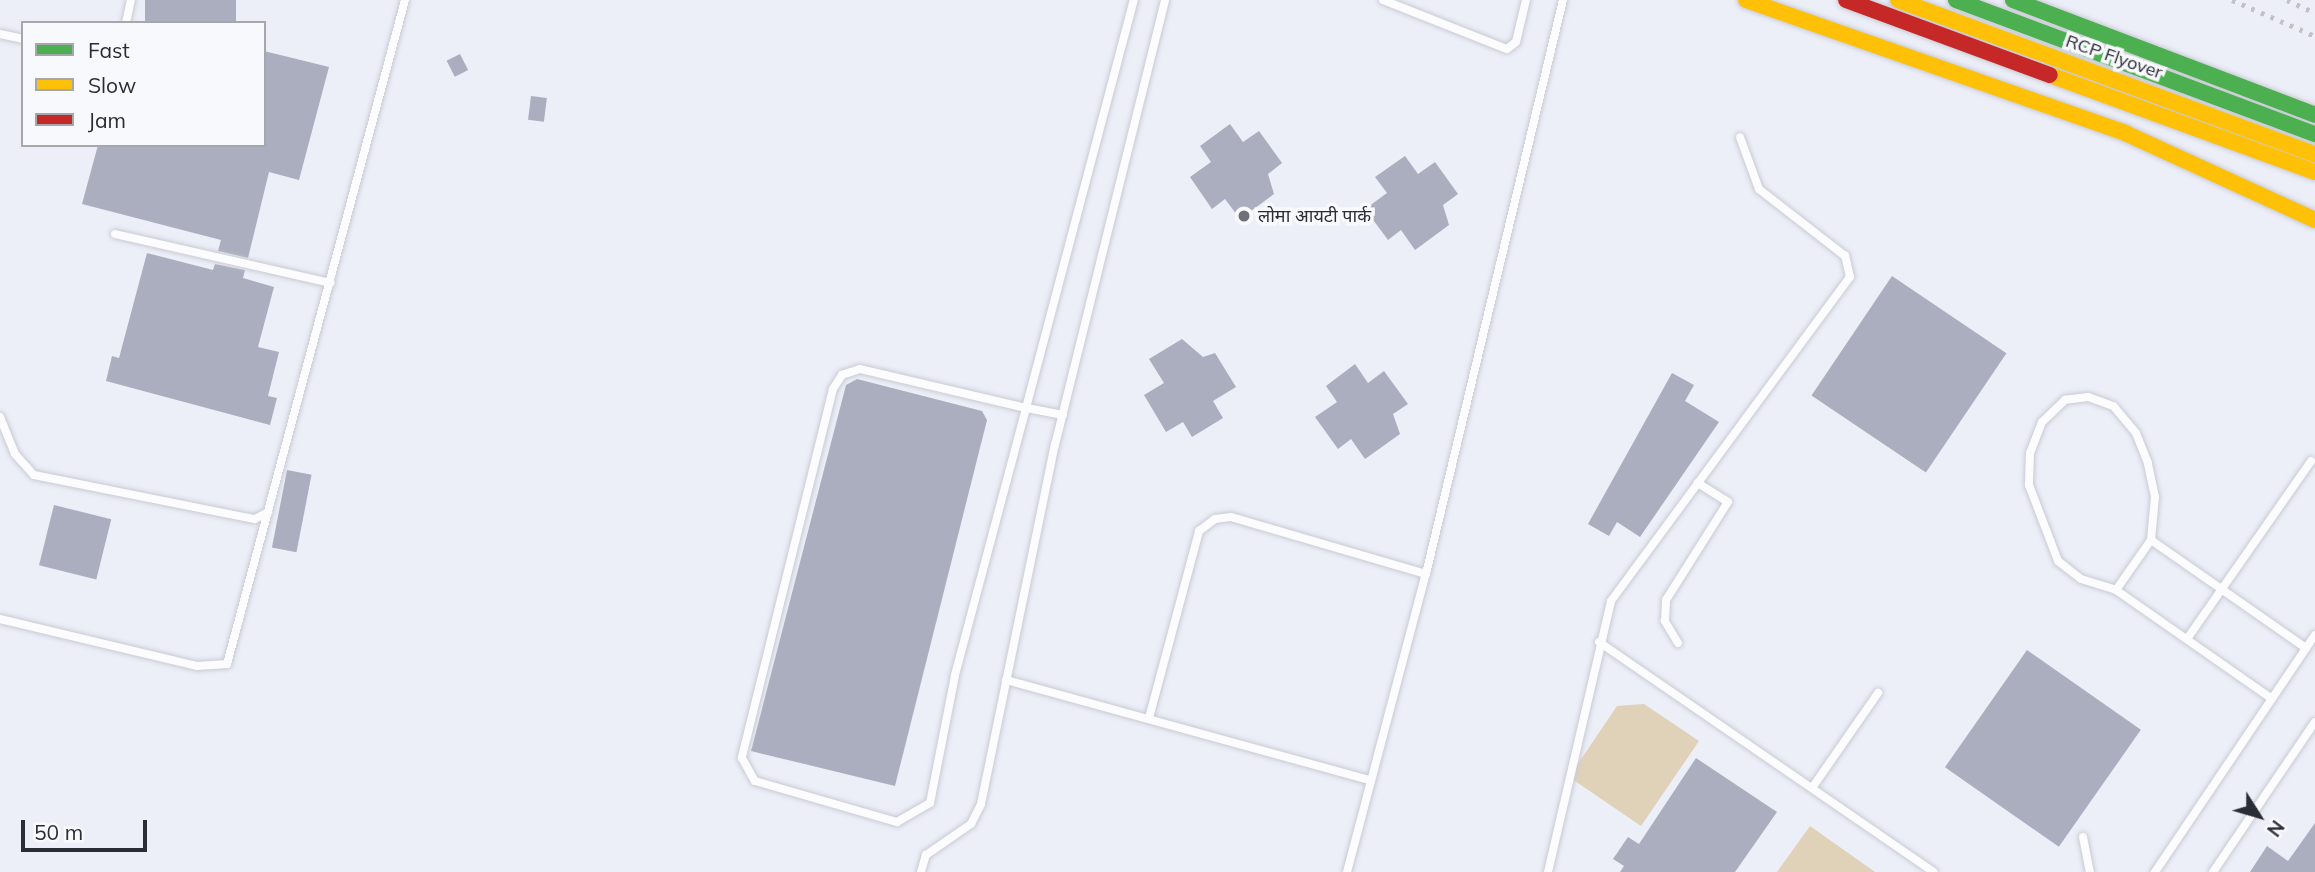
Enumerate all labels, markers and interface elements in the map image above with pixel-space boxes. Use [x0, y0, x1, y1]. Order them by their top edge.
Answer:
legend [21, 21, 266, 147]
street label: RCP Flyover [2063, 30, 2165, 84]
text: Fast [88, 37, 130, 63]
text: Slow [88, 72, 136, 98]
text: Jam [88, 107, 126, 133]
place label: लोमा आयटी पार्क [1258, 205, 1371, 227]
marker: लोमा आयटी पार्क [1236, 208, 1252, 224]
north arrow [2224, 781, 2294, 851]
scale bar [24, 806, 150, 850]
text: N [2262, 816, 2290, 842]
text: 50 m [34, 819, 83, 845]

